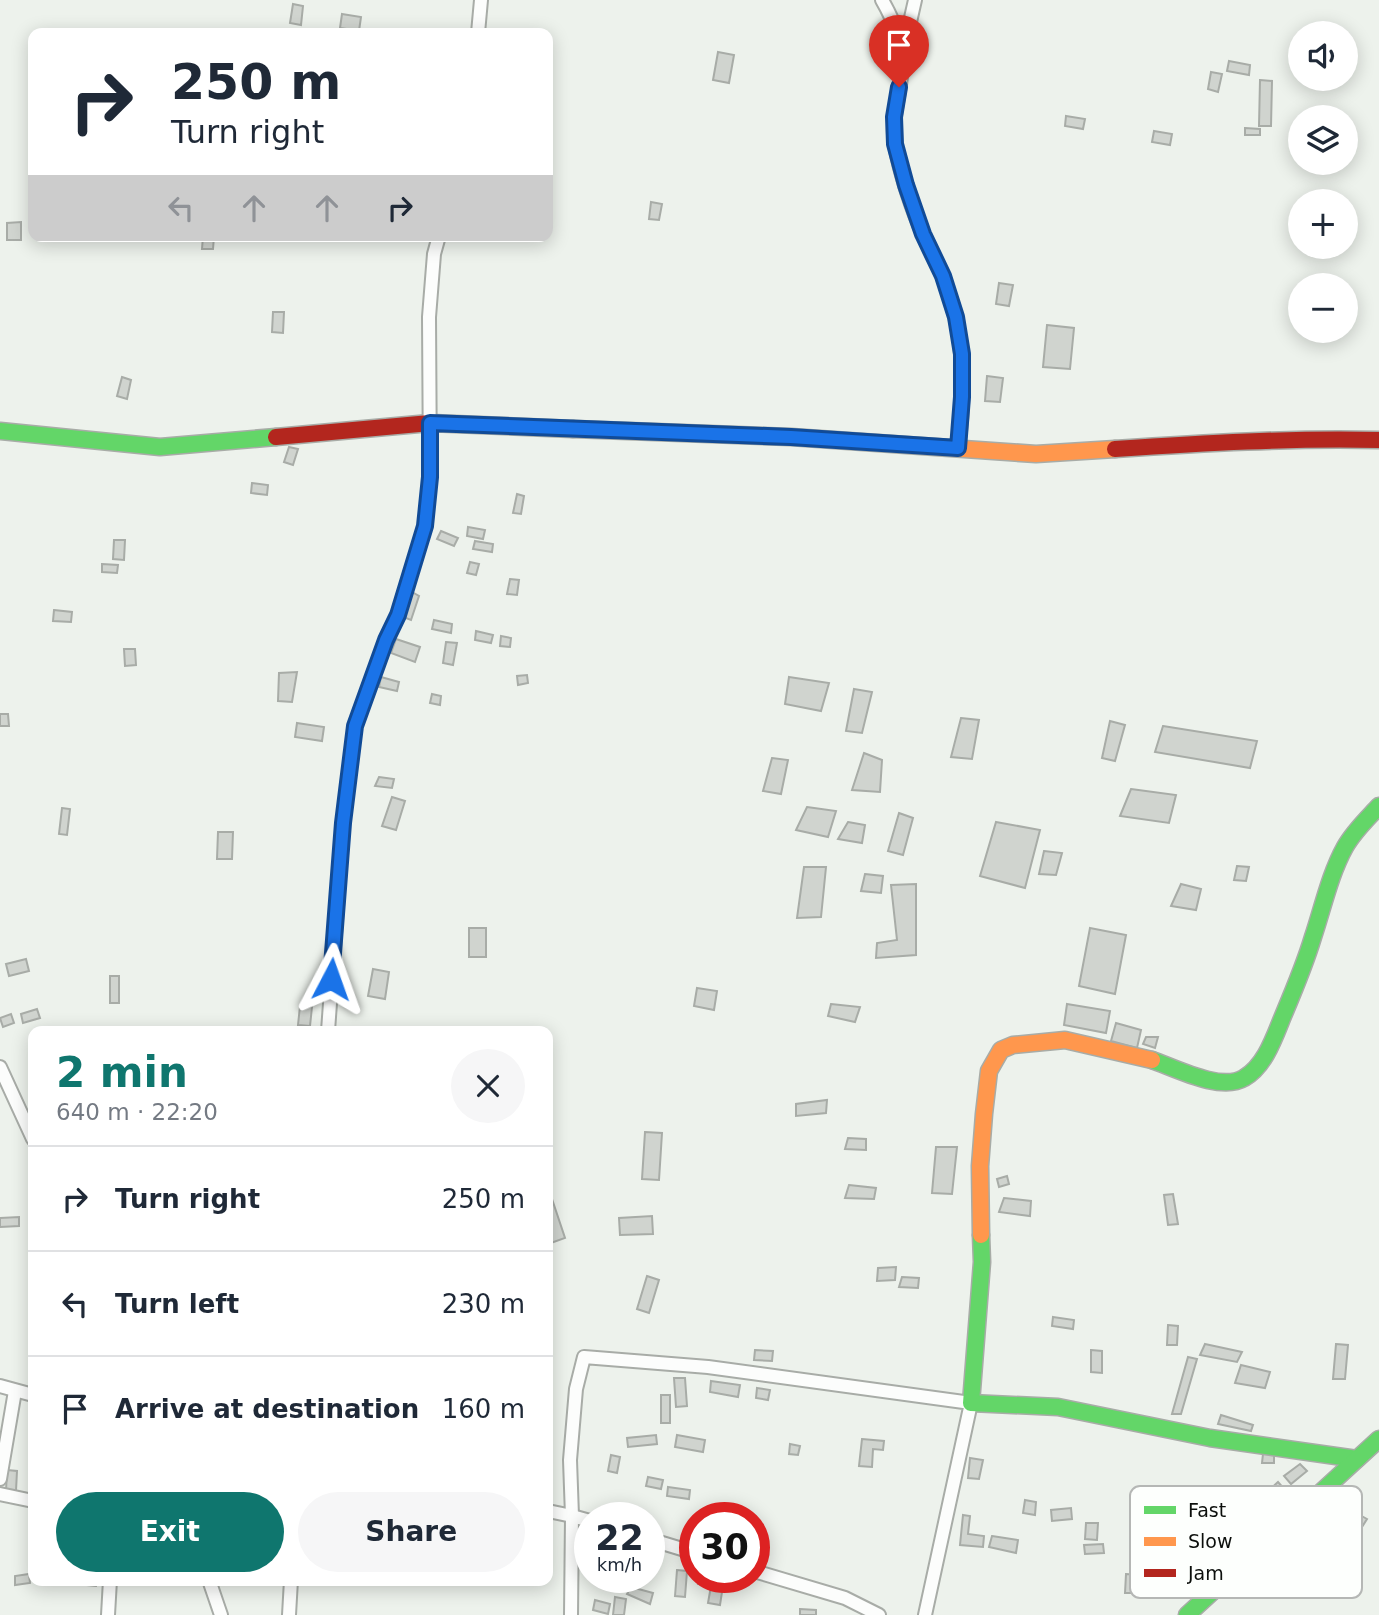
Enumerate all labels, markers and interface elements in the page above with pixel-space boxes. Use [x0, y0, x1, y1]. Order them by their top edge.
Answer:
pin [869, 15, 929, 87]
map controls [1288, 21, 1358, 343]
button: sound [1288, 21, 1358, 91]
icon: arrive [880, 26, 918, 64]
text: 250 m [171, 54, 341, 111]
icon: right [56, 56, 147, 147]
button: layers [1288, 105, 1358, 175]
text: Turn right [171, 113, 324, 151]
icon: left [162, 189, 200, 227]
icon: ahead [235, 189, 273, 227]
icon: ahead [308, 189, 346, 227]
icon: right [381, 189, 419, 227]
button: + [1288, 189, 1358, 259]
button: − [1288, 273, 1358, 343]
position arrow [294, 942, 368, 1016]
text: 2 min [56, 1048, 188, 1097]
button: close [451, 1049, 525, 1123]
text: 640 m · 22:20 [56, 1099, 218, 1125]
icon: right [56, 1180, 94, 1218]
text: Turn right [115, 1184, 260, 1214]
text: 250 m [442, 1184, 525, 1214]
icon: left [56, 1285, 94, 1323]
text: Turn left [115, 1289, 239, 1319]
text: 230 m [442, 1289, 525, 1319]
icon: arrive [56, 1390, 94, 1428]
text: Arrive at destination [115, 1394, 419, 1424]
text: 160 m [442, 1394, 525, 1424]
legend [1130, 1486, 1362, 1598]
button: Exit [56, 1492, 284, 1572]
button: Share [298, 1492, 525, 1572]
text: Fast [1188, 1499, 1226, 1521]
speed limit sign: 30 [679, 1502, 770, 1593]
text: 22 [595, 1518, 644, 1558]
text: Slow [1188, 1530, 1233, 1552]
text: km/h [597, 1554, 642, 1575]
text: Jam [1187, 1562, 1224, 1584]

